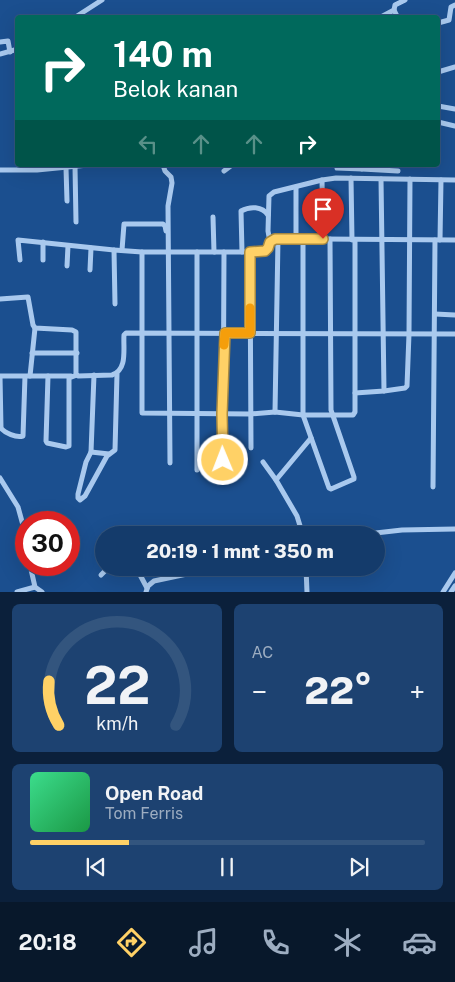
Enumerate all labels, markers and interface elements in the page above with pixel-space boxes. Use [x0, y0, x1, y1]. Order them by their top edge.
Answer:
text: 140 m [113, 34, 213, 75]
icon: right [30, 35, 95, 100]
text: Belok kanan [113, 76, 238, 102]
icon: left [134, 130, 162, 158]
icon: ahead [187, 130, 215, 158]
icon: ahead [240, 130, 268, 158]
icon: right [293, 130, 321, 158]
pin [302, 188, 344, 239]
icon: arrive [309, 195, 337, 223]
position arrow [196, 433, 248, 485]
speed limit sign: 30 [15, 511, 80, 576]
text: 20:19 · 1 mnt · 350 m [146, 540, 334, 562]
text: AC [252, 643, 273, 662]
text: 22 [84, 655, 150, 716]
text: 22° [304, 668, 372, 713]
text: − [252, 675, 267, 708]
text: + [409, 675, 425, 708]
text: km/h [96, 713, 138, 734]
text: Open Road [105, 782, 203, 804]
text: Tom Ferris [105, 804, 183, 823]
icon: previous [82, 853, 110, 881]
icon: pause [213, 853, 241, 881]
icon: next [345, 853, 373, 881]
icon: directions [114, 925, 149, 960]
icon: music [186, 925, 221, 960]
icon: phone [258, 925, 293, 960]
icon: climate [330, 925, 365, 960]
icon: car [402, 925, 437, 960]
text: 20:18 [18, 929, 77, 955]

